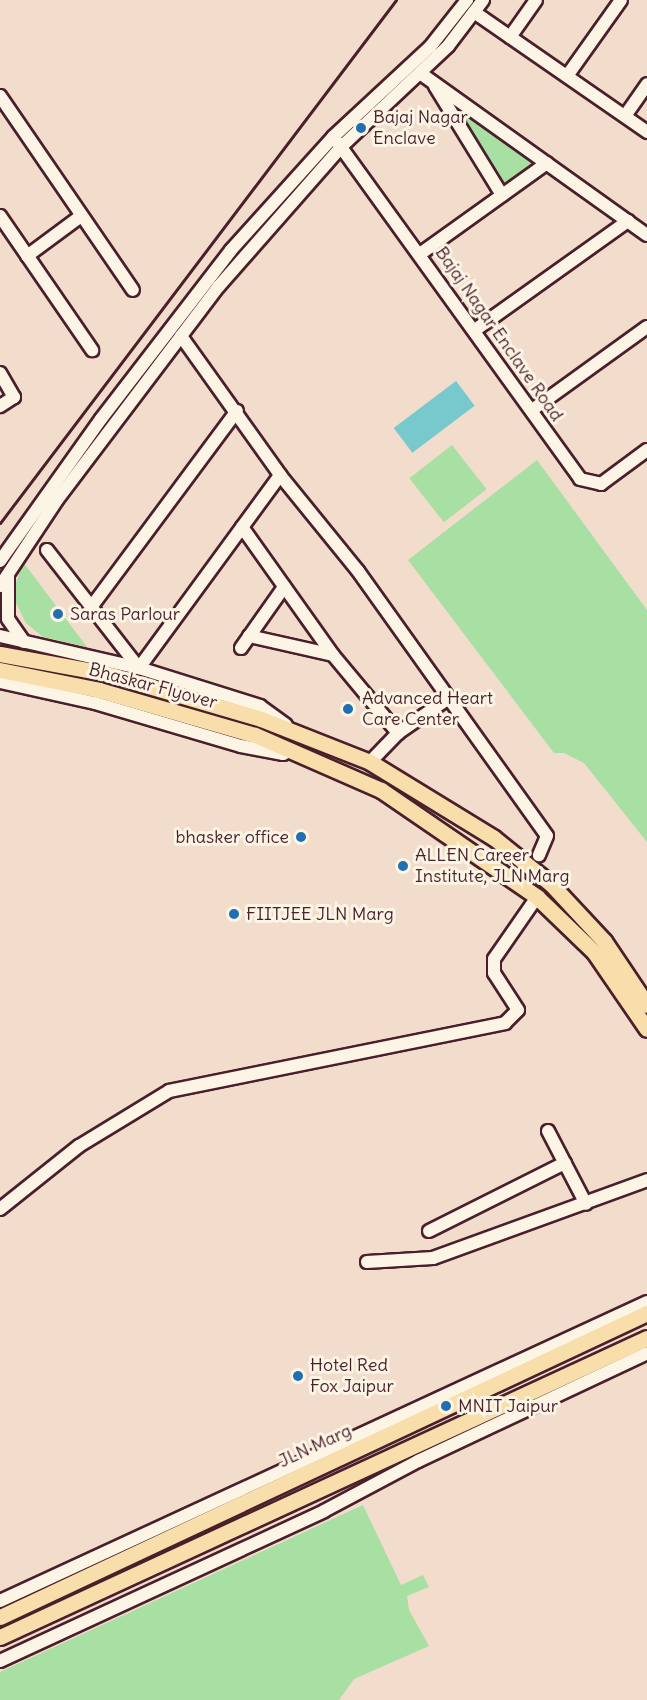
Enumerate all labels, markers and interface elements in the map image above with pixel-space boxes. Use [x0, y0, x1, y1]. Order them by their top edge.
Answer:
place label: Bajaj Nagar Enclave [373, 107, 468, 150]
marker: Bajaj Nagar Enclave [354, 121, 368, 135]
street label: Bajaj Nagar Enclave Road [430, 242, 568, 426]
place label: Saras Parlour [70, 603, 180, 625]
marker: Saras Parlour [51, 607, 65, 621]
street label: Bhaskar Flyover [86, 658, 220, 714]
place label: Advanced Heart Care Center [362, 688, 493, 730]
marker: Advanced Heart Care Center [339, 700, 357, 718]
place label: bhasker office [175, 826, 289, 848]
marker: bhasker office [294, 830, 308, 844]
place label: ALLEN Career Institute, JLN Marg [415, 845, 570, 888]
marker: ALLEN Career Institute, JLN Marg [396, 859, 410, 873]
place label: FIITJEE JLN Marg [246, 903, 394, 925]
marker: FIITJEE JLN Marg [227, 907, 241, 921]
place label: Hotel Red Fox Jaipur [310, 1355, 394, 1398]
marker: Hotel Red Fox Jaipur [291, 1369, 305, 1383]
place label: MNIT Jaipur [458, 1395, 558, 1417]
marker: MNIT Jaipur [439, 1399, 453, 1413]
street label: JLN Marg [275, 1420, 355, 1472]

